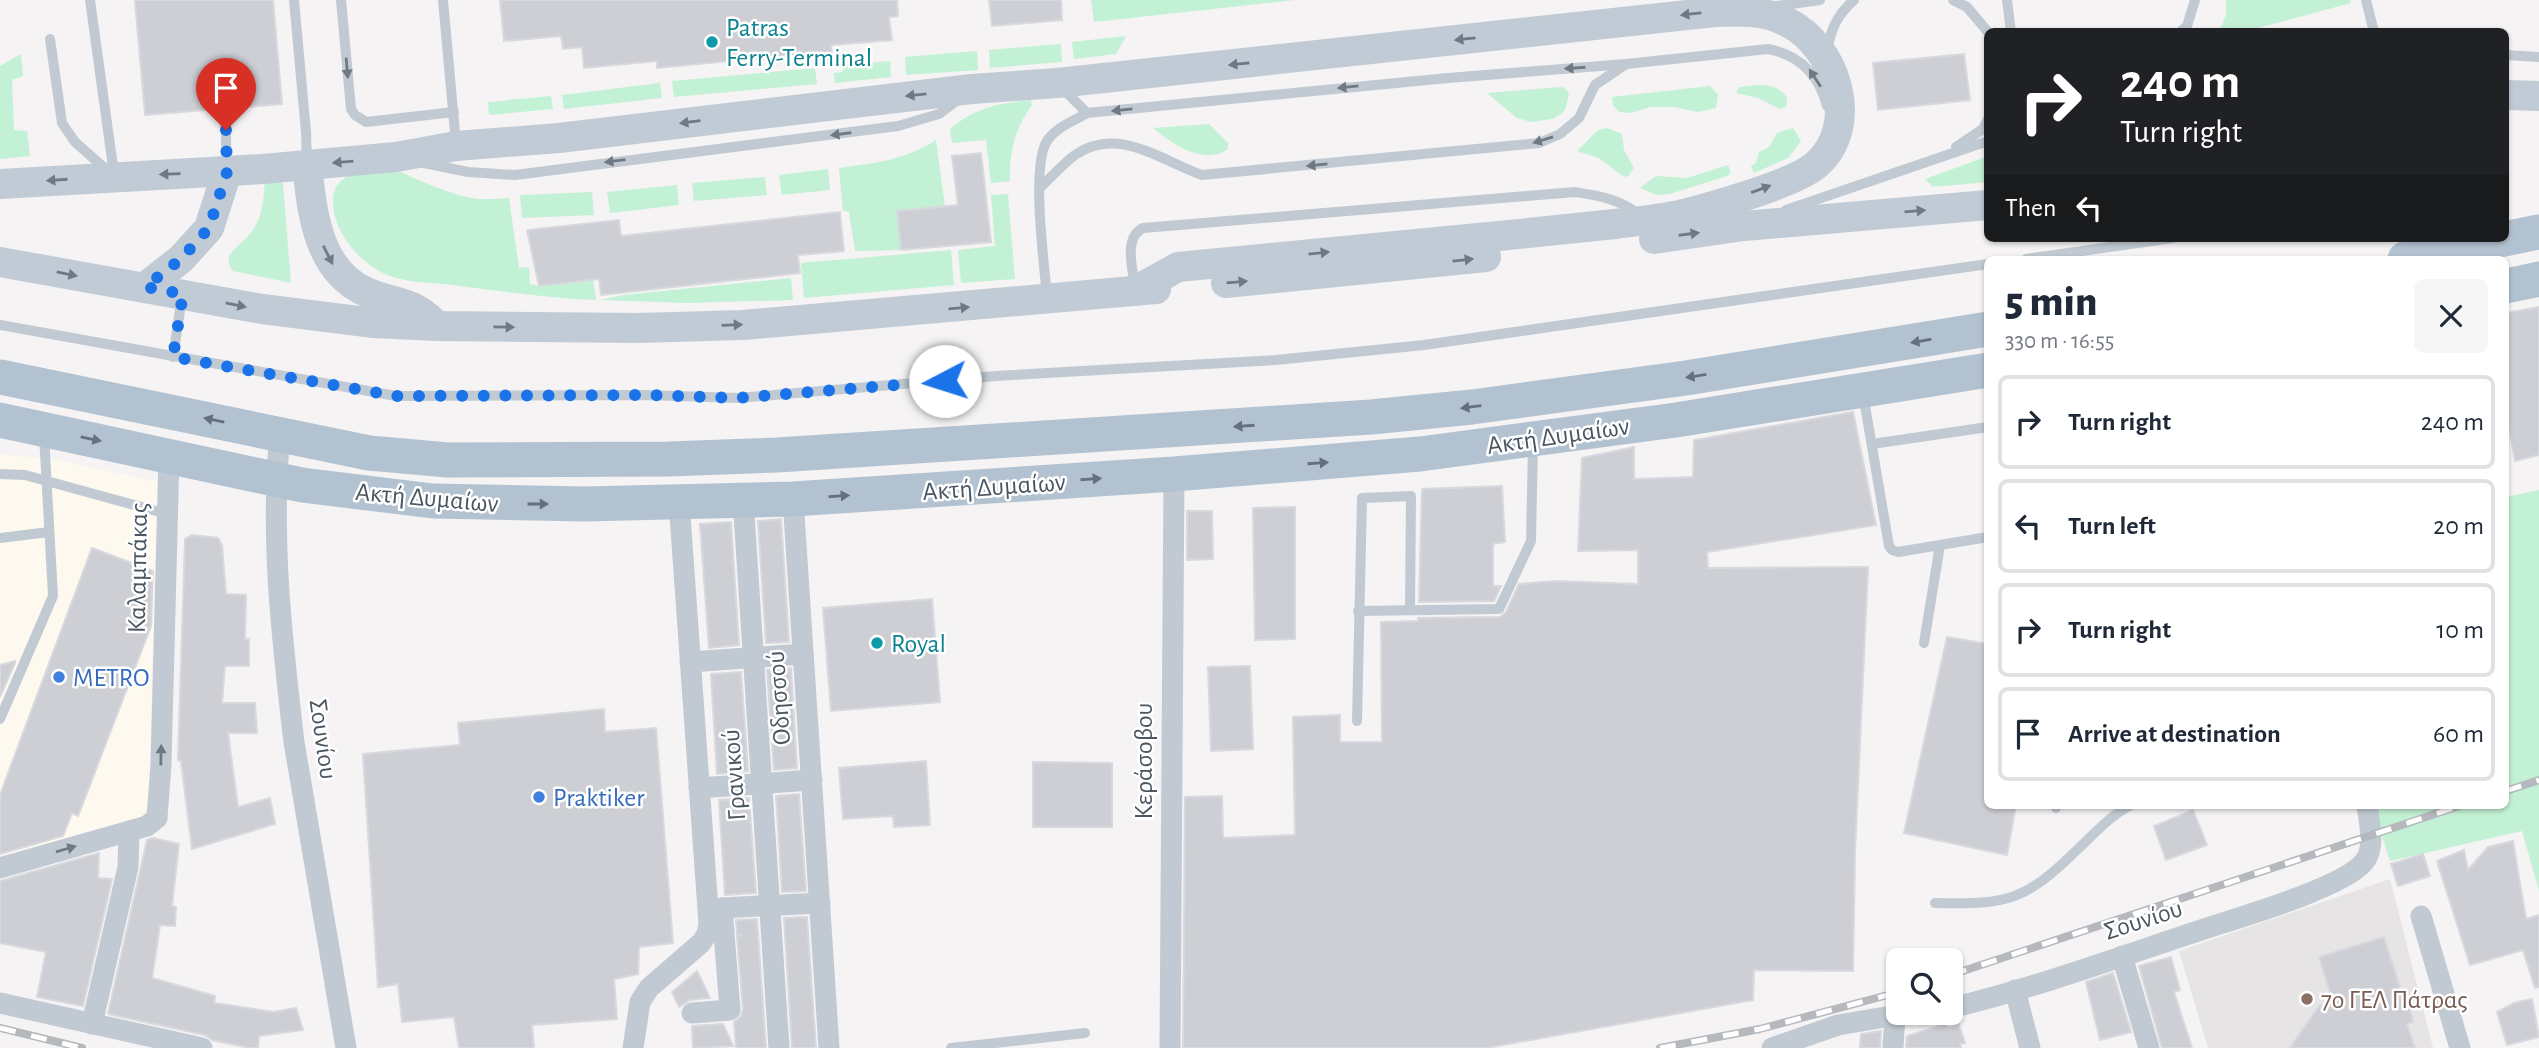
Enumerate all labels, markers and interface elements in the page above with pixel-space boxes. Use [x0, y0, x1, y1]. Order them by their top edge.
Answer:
one-way arrow [1680, 9, 1702, 20]
place label: Patras Ferry-Terminal [726, 15, 872, 71]
marker: Patras Ferry-Terminal [704, 34, 720, 50]
one-way arrow [1454, 34, 1476, 45]
icon: right [2005, 56, 2096, 147]
one-way arrow [342, 57, 353, 79]
pin [196, 58, 256, 130]
one-way arrow [1228, 58, 1250, 69]
text: 240 m [2120, 58, 2240, 107]
one-way arrow [1563, 63, 1585, 74]
icon: arrive [207, 69, 245, 107]
one-way arrow [1808, 69, 1821, 88]
one-way arrow [1337, 82, 1359, 93]
one-way arrow [905, 89, 927, 100]
one-way arrow [1110, 105, 1132, 116]
text: Turn right [2120, 116, 2242, 148]
one-way arrow [679, 117, 701, 128]
one-way arrow [830, 129, 852, 140]
one-way arrow [1532, 135, 1553, 146]
one-way arrow [604, 155, 626, 166]
one-way arrow [331, 157, 353, 168]
one-way arrow [1306, 160, 1328, 171]
one-way arrow [159, 169, 181, 180]
one-way arrow [46, 175, 68, 186]
one-way arrow [1750, 183, 1771, 194]
icon: left [2070, 189, 2108, 227]
text: Then [2005, 195, 2056, 221]
one-way arrow [1905, 205, 1927, 216]
one-way arrow [1678, 228, 1700, 239]
one-way arrow [322, 245, 333, 265]
one-way arrow [1308, 247, 1330, 258]
one-way arrow [1452, 254, 1474, 265]
one-way arrow [56, 269, 78, 280]
one-way arrow [1226, 276, 1248, 287]
button: close [2414, 279, 2488, 353]
text: 5 min [2005, 281, 2097, 323]
one-way arrow [225, 299, 247, 310]
one-way arrow [948, 302, 970, 313]
one-way arrow [721, 320, 743, 331]
one-way arrow [494, 321, 516, 333]
text: 330 m · 16:55 [2005, 330, 2114, 353]
one-way arrow [1910, 336, 1932, 347]
position arrow [908, 344, 982, 418]
one-way arrow [1685, 371, 1707, 382]
one-way arrow [1459, 401, 1481, 412]
icon: right [2009, 403, 2047, 441]
text: Turn right [2068, 409, 2171, 435]
text: 240 m [2421, 409, 2484, 435]
street label: Ακτή Δυμαίων [1485, 413, 1631, 459]
one-way arrow [203, 415, 225, 426]
one-way arrow [1233, 421, 1255, 432]
one-way arrow [80, 434, 102, 445]
one-way arrow [1307, 457, 1329, 468]
street label: Ακτή Δυμαίων [922, 469, 1067, 505]
one-way arrow [1080, 473, 1102, 484]
street label: Ακτή Δυμαίων [354, 479, 500, 517]
one-way arrow [828, 490, 850, 501]
one-way arrow [528, 498, 550, 510]
street label: Καλαμπάκας [124, 503, 152, 633]
icon: left [2009, 507, 2047, 545]
text: Turn left [2068, 513, 2156, 539]
text: 20 m [2433, 513, 2484, 539]
icon: right [2009, 611, 2047, 649]
text: Turn right [2068, 617, 2171, 643]
text: 10 m [2436, 617, 2484, 643]
place label: Royal [891, 631, 946, 657]
marker: Royal [869, 635, 885, 651]
street label: Οδησσού [763, 650, 795, 746]
place label: METRO [73, 665, 149, 691]
marker: METRO [51, 669, 67, 685]
street label: Σουνίου [305, 697, 342, 781]
street label: Κεράσοβου [1131, 703, 1157, 819]
icon: arrive [2009, 715, 2047, 753]
text: Arrive at destination [2068, 721, 2281, 747]
text: 60 m [2433, 721, 2484, 747]
street label: Γρανικού [718, 728, 750, 821]
one-way arrow [155, 744, 166, 766]
place label: Praktiker [553, 785, 645, 811]
marker: Praktiker [531, 789, 547, 805]
one-way arrow [55, 843, 77, 854]
street label: Σουνίου [2101, 895, 2186, 945]
map controls [1886, 948, 1963, 1025]
button: search [1886, 948, 1963, 1025]
place label: 7ο ΓΕΛ Πάτρας [2321, 987, 2468, 1013]
marker: 7ο ΓΕΛ Πάτρας [2299, 991, 2315, 1007]

